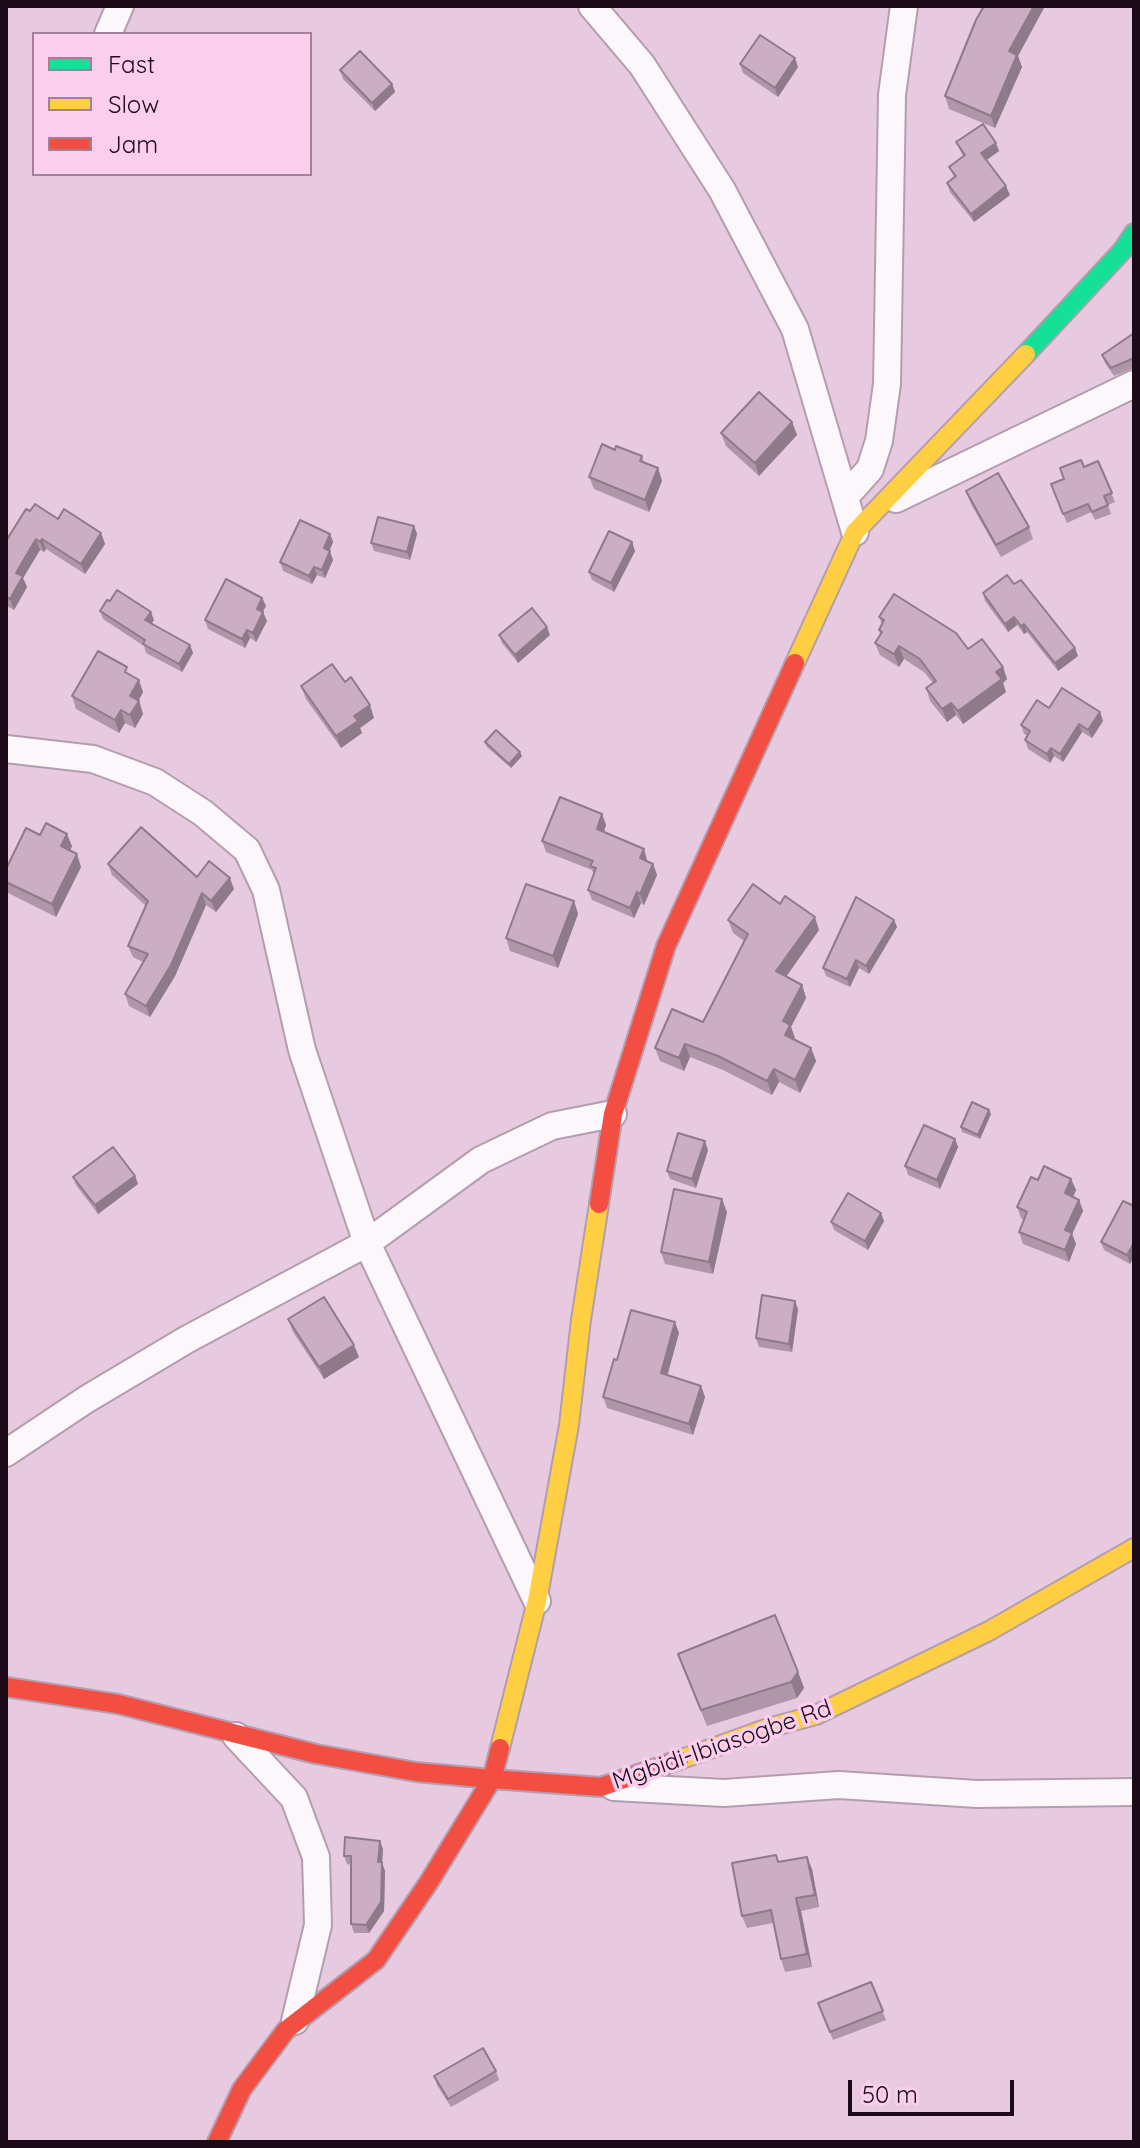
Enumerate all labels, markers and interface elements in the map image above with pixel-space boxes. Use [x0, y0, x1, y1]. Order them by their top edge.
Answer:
legend [32, 32, 312, 176]
text: Fast [108, 49, 155, 79]
text: Slow [108, 89, 159, 119]
text: Jam [108, 129, 158, 159]
street label: Mgbidi-Ibiasogbe Rd [609, 1694, 835, 1796]
scale bar [852, 2064, 1018, 2114]
text: 50 m [862, 2079, 918, 2109]

